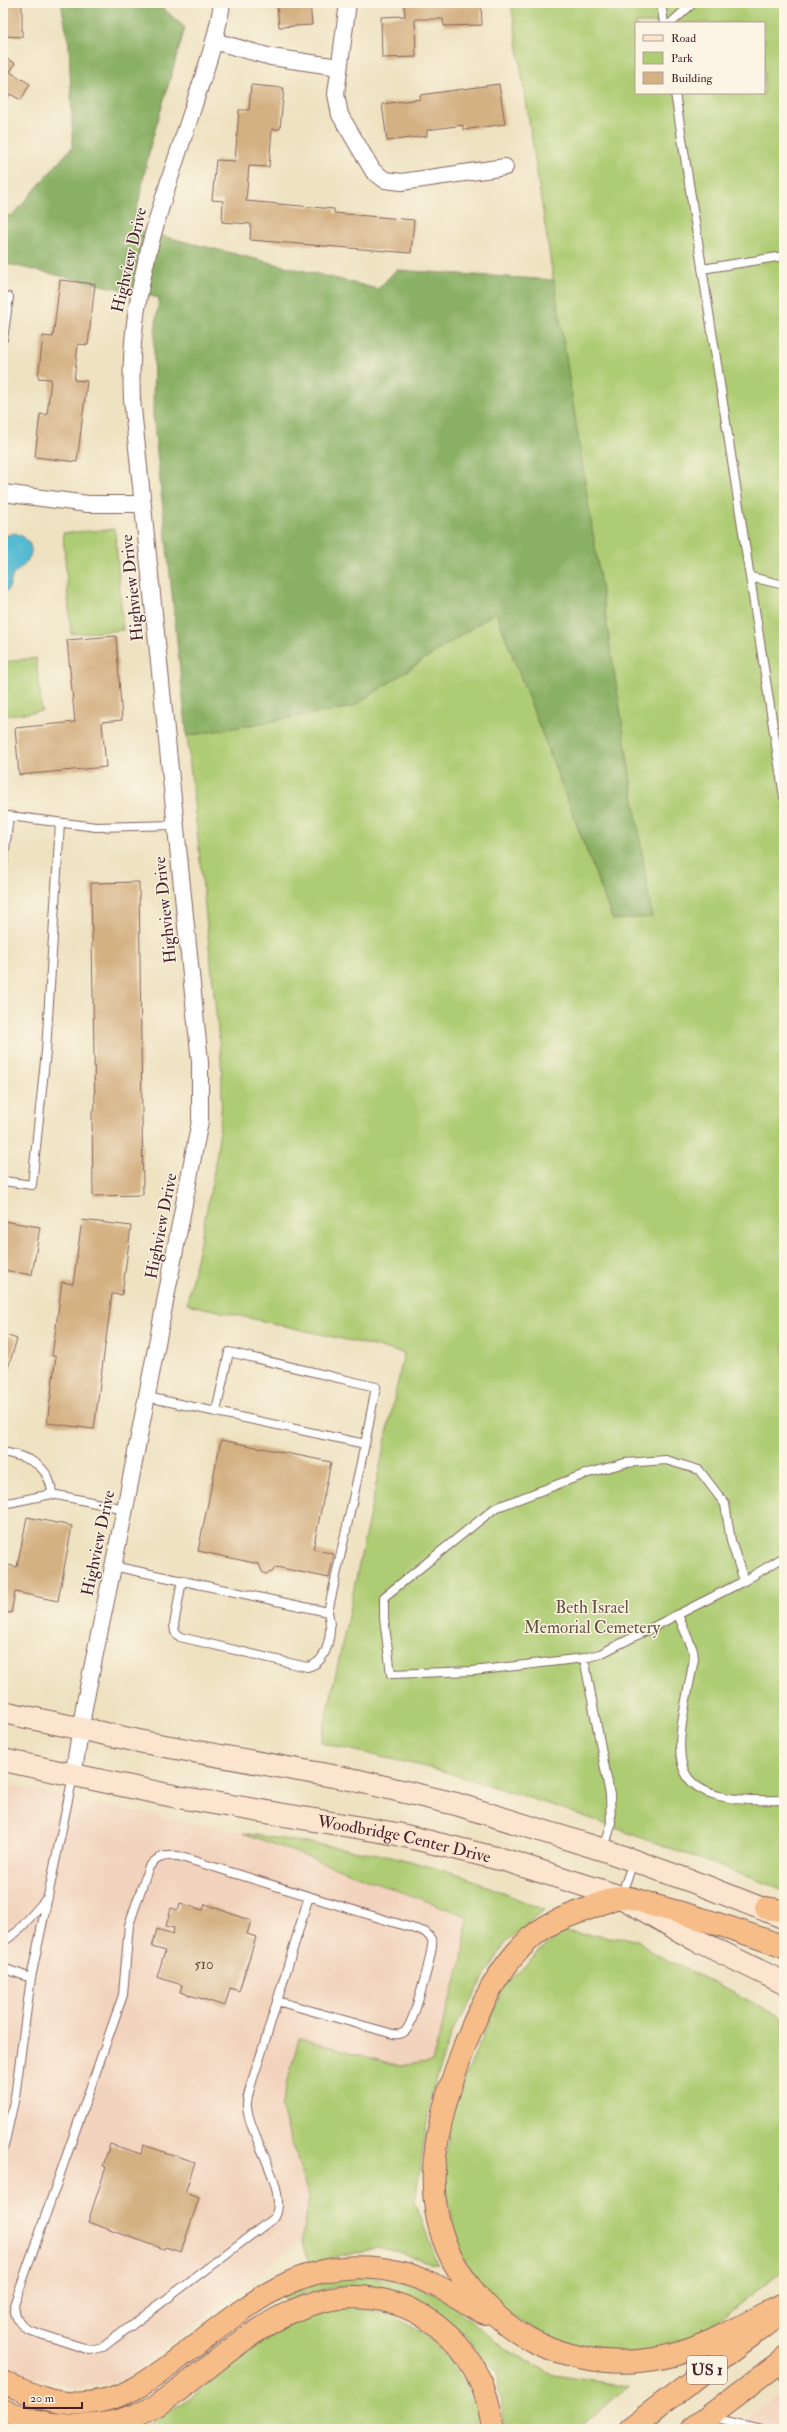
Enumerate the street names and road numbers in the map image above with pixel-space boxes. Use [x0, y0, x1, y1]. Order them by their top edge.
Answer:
street label: Highview Drive [107, 205, 151, 315]
street label: Highview Drive [116, 534, 148, 642]
street label: Highview Drive [149, 856, 181, 964]
street label: Highview Drive [140, 1171, 182, 1281]
street label: Highview Drive [77, 1488, 119, 1598]
street label: Woodbridge Center Drive [315, 1810, 493, 1867]
road number: US 1 [687, 2356, 727, 2384]

